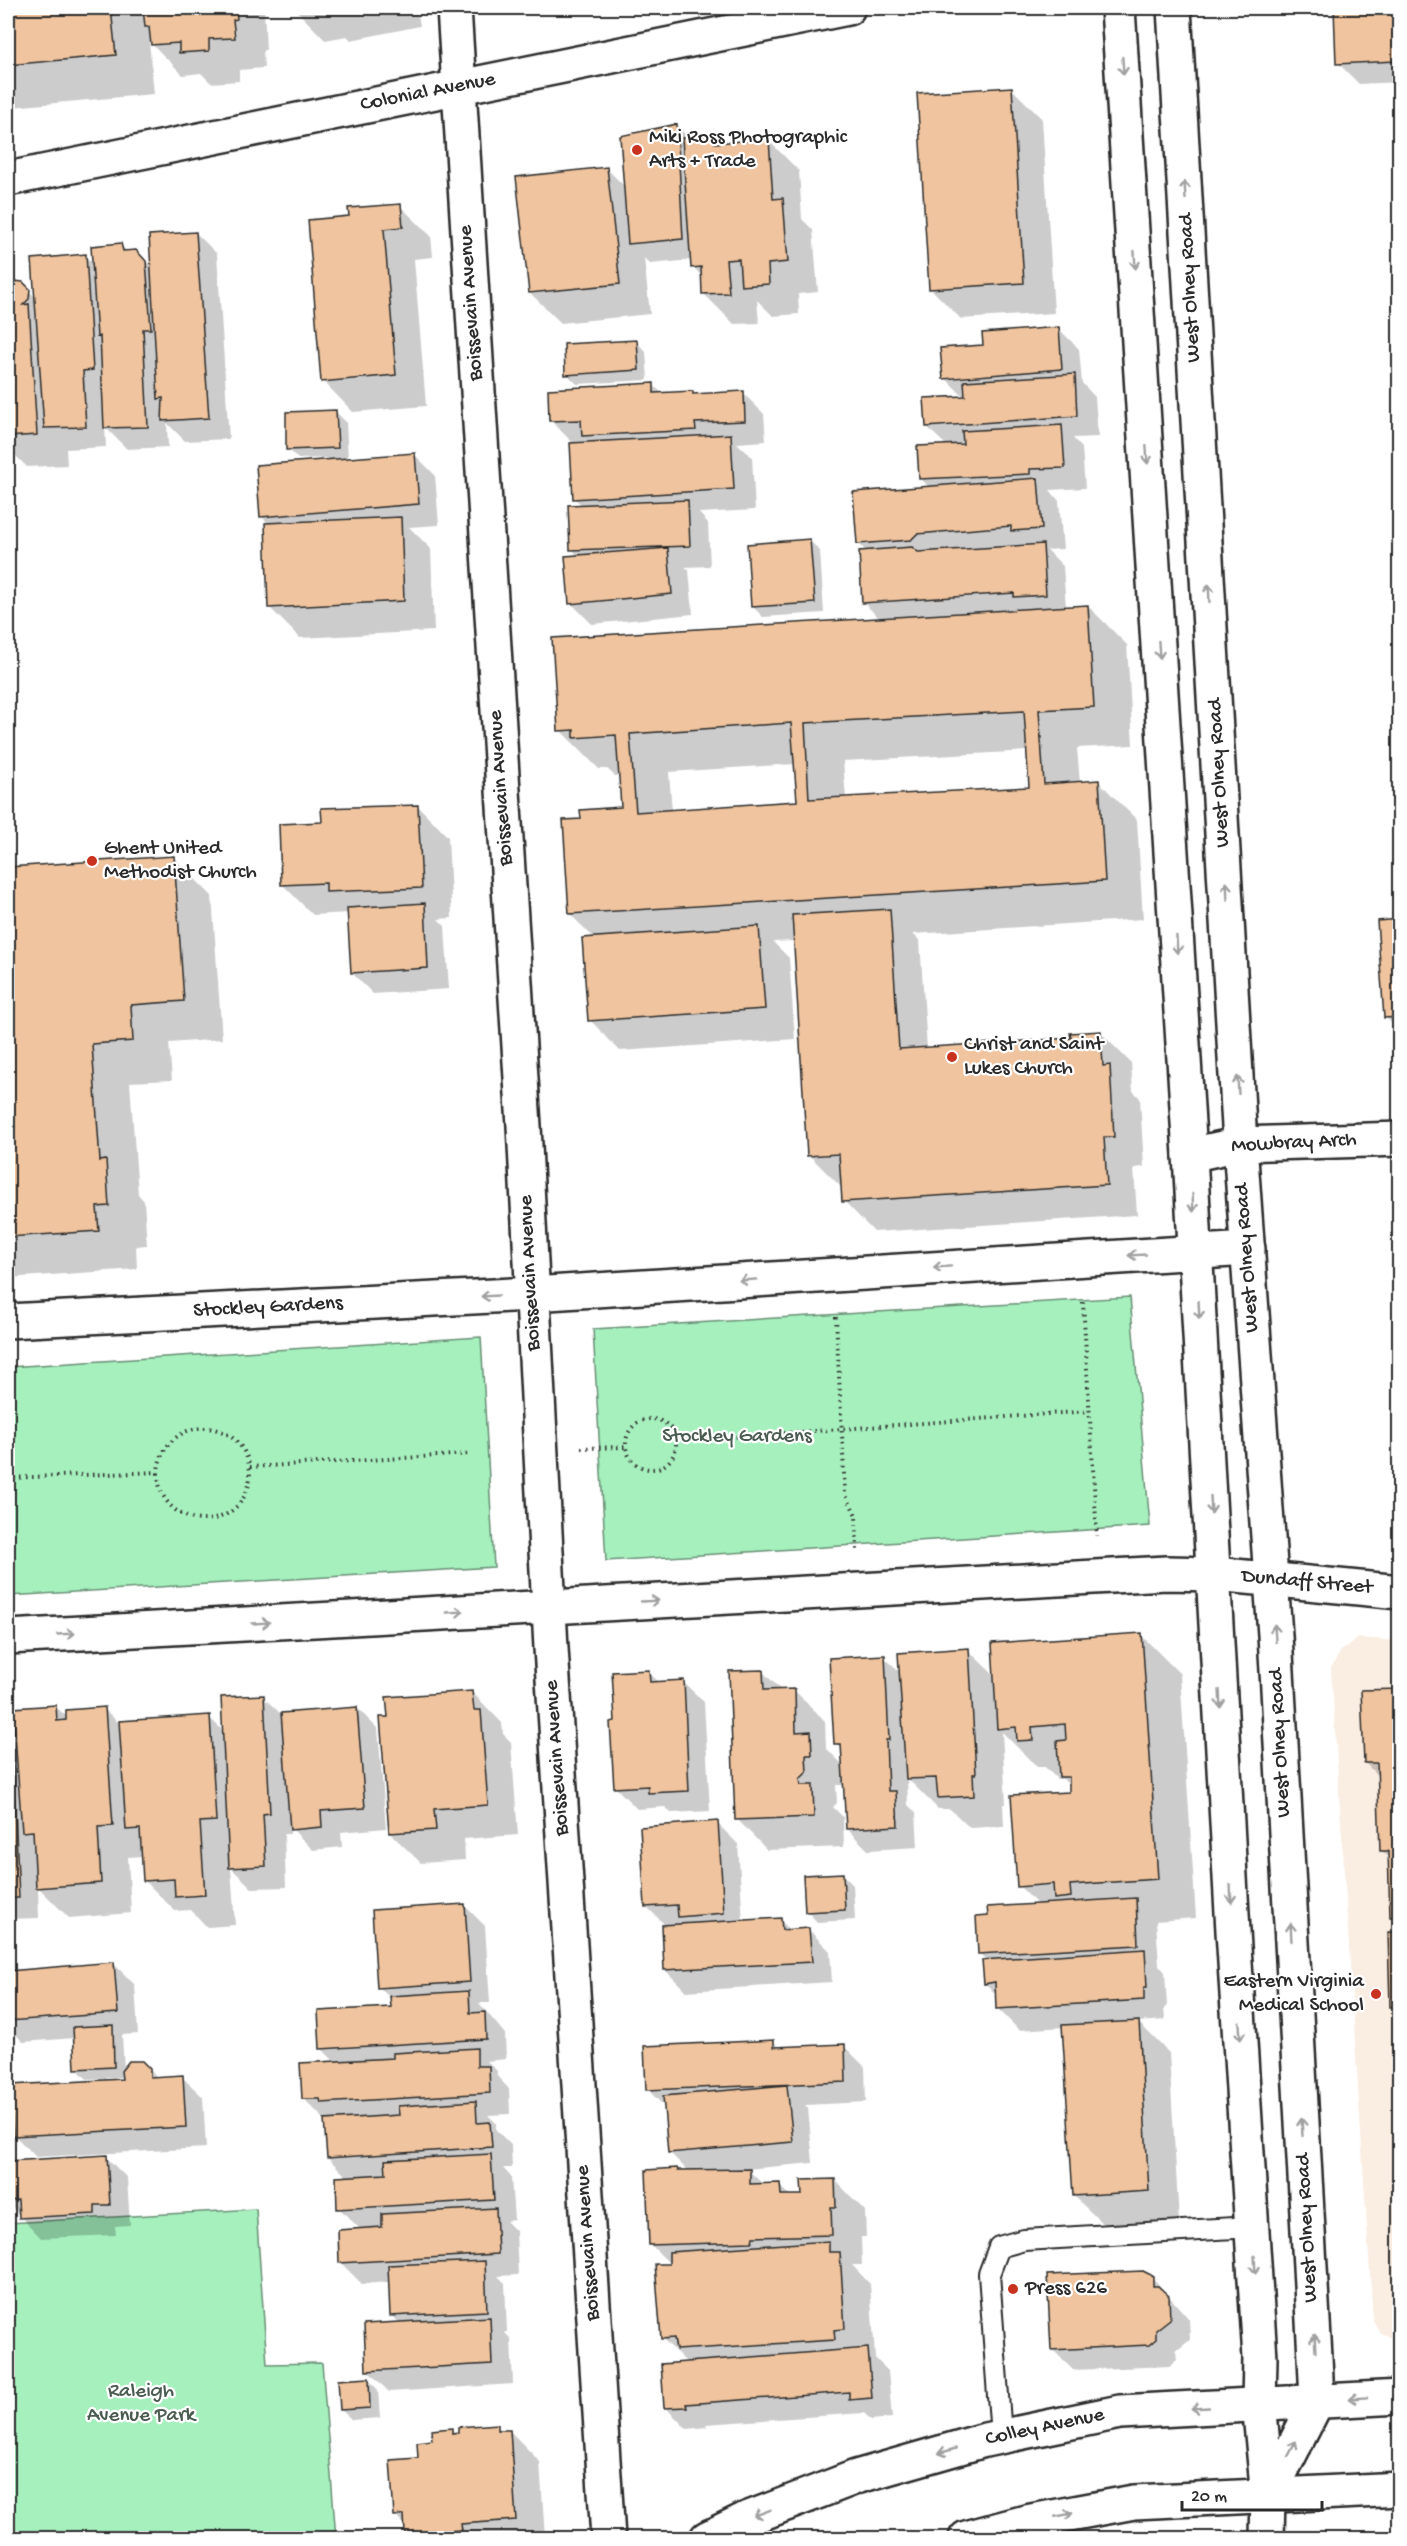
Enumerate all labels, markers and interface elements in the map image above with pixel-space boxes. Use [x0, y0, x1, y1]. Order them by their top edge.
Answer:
one-way arrow [1117, 55, 1128, 75]
street label: Colonial Avenue [358, 67, 499, 118]
place label: Miki Ross Photographic Arts + Trade [649, 126, 848, 175]
marker: Miki Ross Photographic Arts + Trade [630, 143, 644, 157]
one-way arrow [1179, 180, 1190, 200]
street label: West Olney Road [1175, 211, 1207, 363]
street label: Boissevain Avenue [454, 223, 490, 383]
one-way arrow [1129, 250, 1140, 270]
one-way arrow [1141, 445, 1152, 465]
one-way arrow [1204, 584, 1215, 604]
one-way arrow [1153, 639, 1164, 659]
street label: West Olney Road [1204, 696, 1236, 848]
street label: Boissevain Avenue [484, 708, 520, 868]
place label: Ghent United Methodist Church [104, 837, 257, 886]
marker: Ghent United Methodist Church [85, 854, 99, 868]
one-way arrow [1221, 881, 1232, 901]
one-way arrow [1172, 934, 1183, 954]
place label: Christ and Saint Lukes Church [964, 1033, 1106, 1082]
marker: Christ and Saint Lukes Church [945, 1050, 959, 1064]
one-way arrow [1232, 1076, 1243, 1096]
street label: Mowbray Arch [1231, 1128, 1357, 1160]
street label: West Olney Road [1230, 1181, 1266, 1333]
street label: Boissevain Avenue [514, 1193, 548, 1353]
one-way arrow [1187, 1193, 1198, 1213]
one-way arrow [1127, 1250, 1147, 1261]
one-way arrow [933, 1262, 953, 1273]
one-way arrow [738, 1274, 758, 1285]
one-way arrow [481, 1291, 501, 1302]
street label: Stockley Gardens [193, 1292, 345, 1324]
one-way arrow [1194, 1299, 1205, 1319]
park label: Stockley Gardens [662, 1425, 813, 1450]
one-way arrow [1205, 1494, 1216, 1514]
street label: Dundaff Street [1239, 1565, 1376, 1601]
one-way arrow [640, 1596, 659, 1607]
one-way arrow [445, 1606, 465, 1617]
one-way arrow [250, 1617, 270, 1628]
one-way arrow [1269, 1623, 1280, 1643]
one-way arrow [55, 1628, 75, 1639]
street label: West Olney Road [1265, 1666, 1297, 1818]
street label: Boissevain Avenue [540, 1678, 576, 1838]
one-way arrow [1215, 1689, 1226, 1709]
one-way arrow [1226, 1883, 1237, 1903]
one-way arrow [1286, 1923, 1297, 1943]
place label: Eastern Virginia Medical School [1223, 1970, 1365, 2019]
marker: Eastern Virginia Medical School [1369, 1987, 1383, 2001]
one-way arrow [1234, 2021, 1245, 2041]
one-way arrow [1297, 2118, 1308, 2138]
street label: West Olney Road [1292, 2151, 1324, 2303]
street label: Boissevain Avenue [571, 2163, 607, 2323]
one-way arrow [1249, 2255, 1260, 2275]
place label: Press 626 [1024, 2277, 1107, 2302]
marker: Press 626 [1006, 2282, 1020, 2296]
one-way arrow [1309, 2333, 1320, 2353]
park label: Raleigh Avenue Park [87, 2380, 198, 2429]
one-way arrow [1348, 2393, 1368, 2404]
one-way arrow [1191, 2402, 1211, 2413]
street label: Colley Avenue [983, 2403, 1108, 2453]
one-way arrow [1287, 2441, 1299, 2459]
one-way arrow [938, 2446, 957, 2457]
scale bar [1182, 2474, 1322, 2512]
text: 20 m [1191, 2487, 1227, 2508]
one-way arrow [754, 2508, 772, 2519]
one-way arrow [1054, 2509, 1073, 2520]

